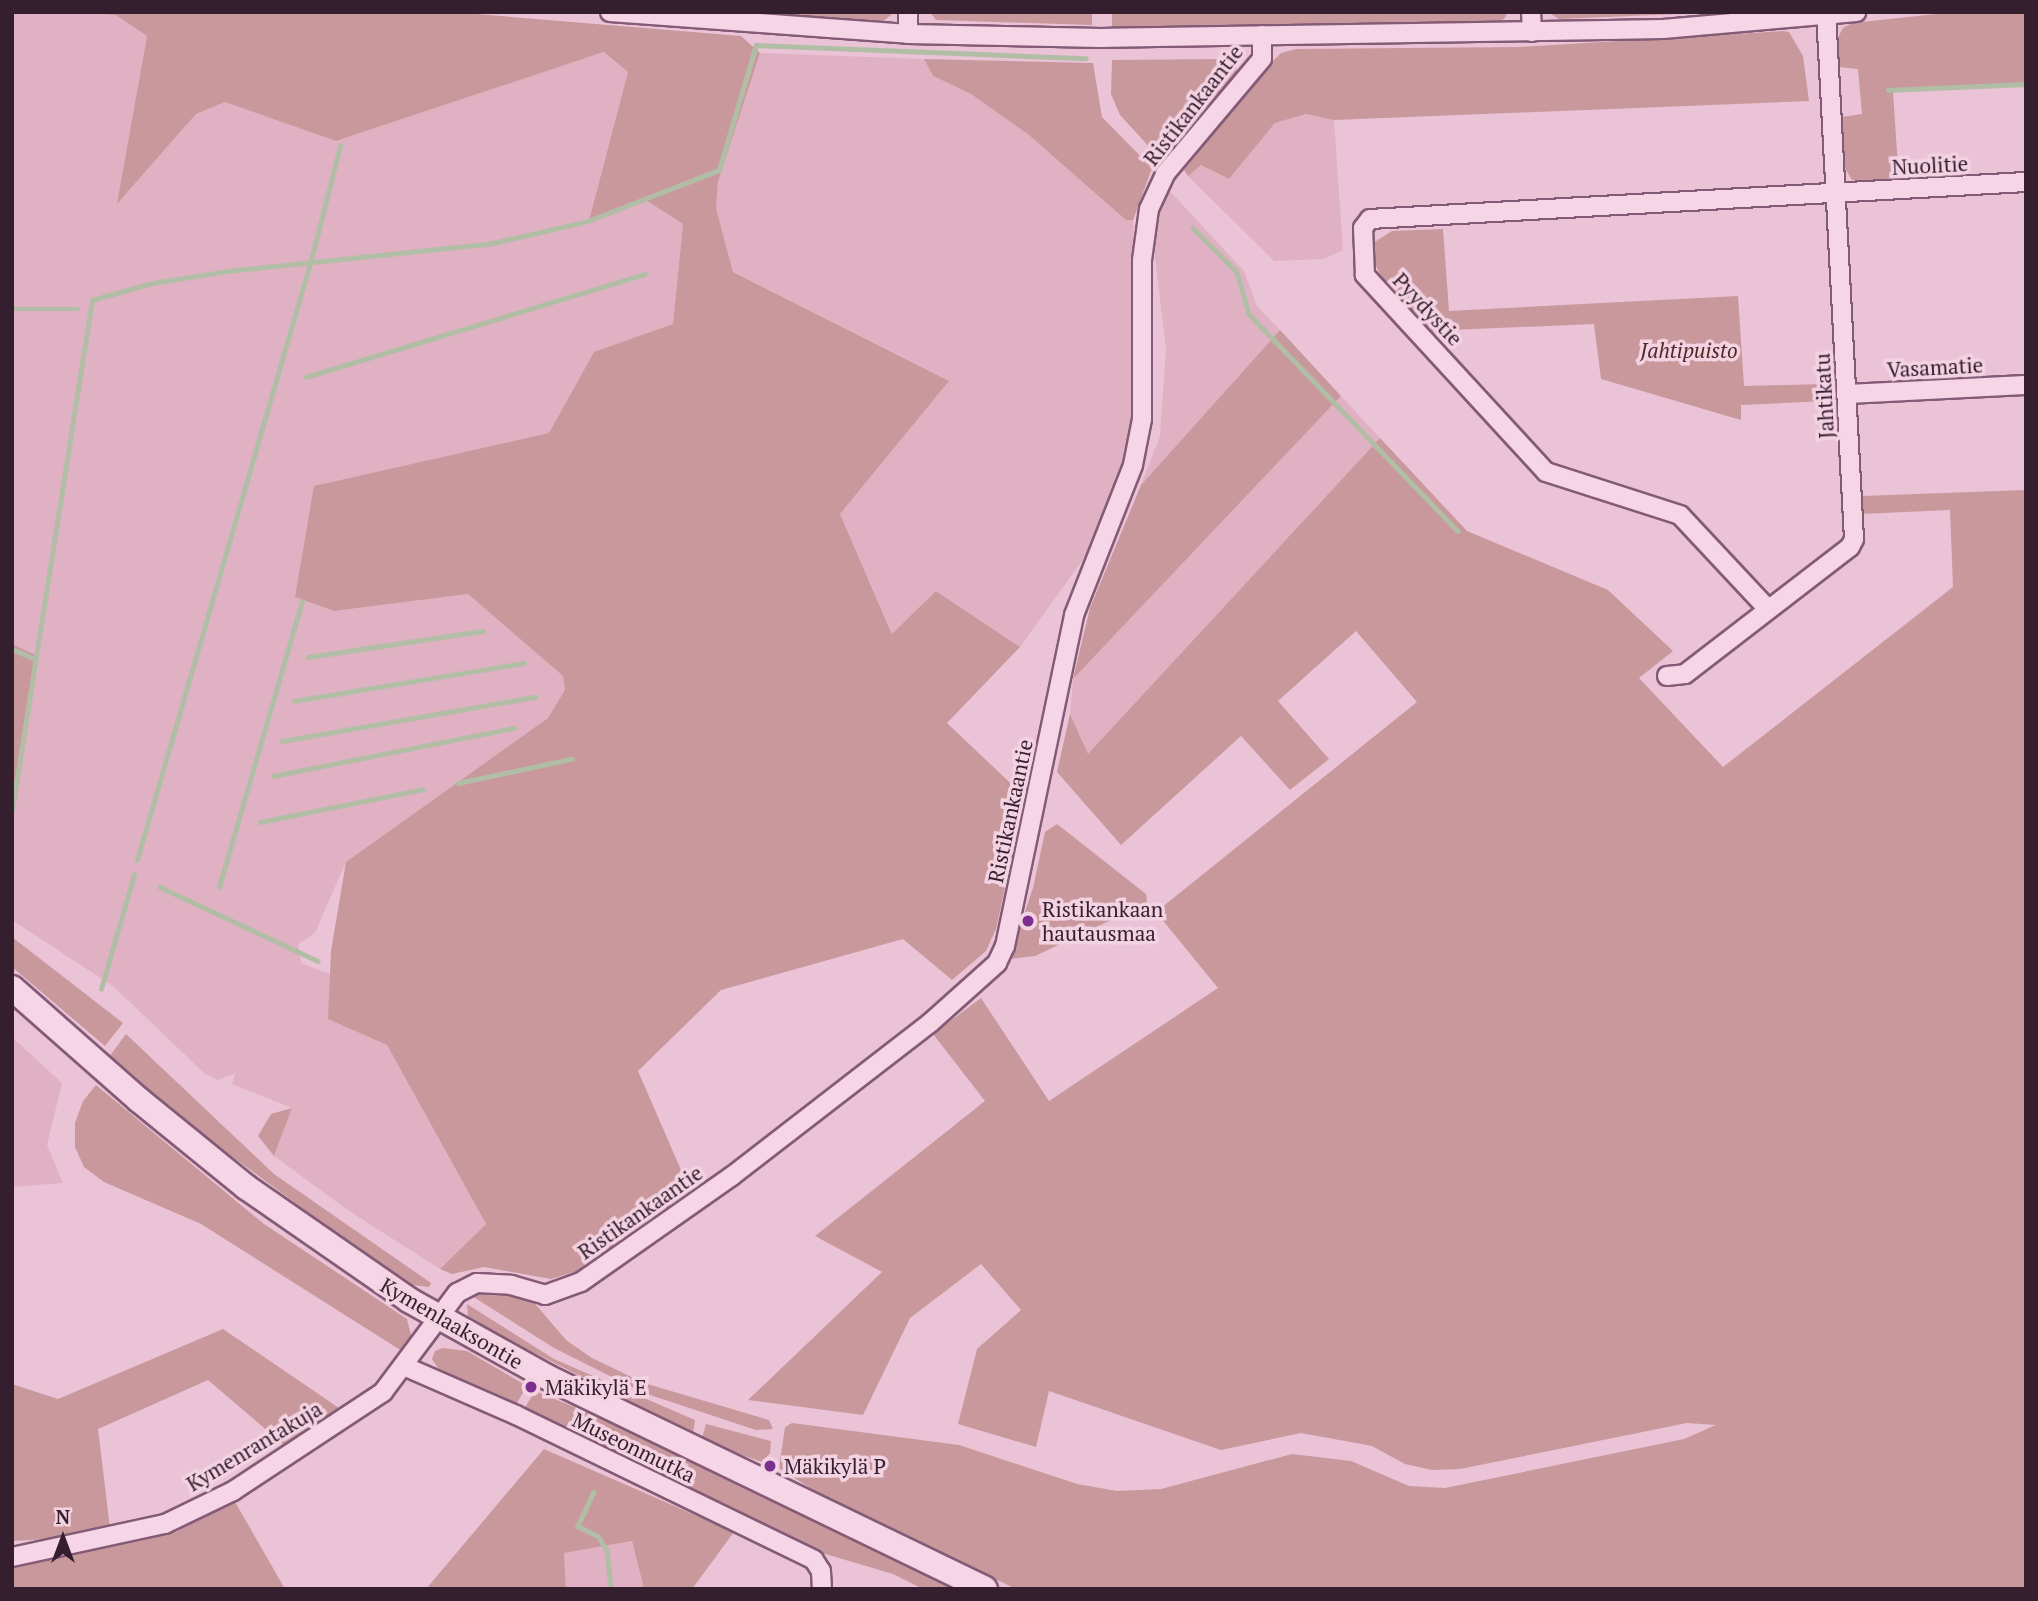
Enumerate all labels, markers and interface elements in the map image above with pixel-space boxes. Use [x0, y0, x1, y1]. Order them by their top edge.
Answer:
street label: Ristikankaantie [1138, 40, 1248, 170]
street label: Nuolitie [1891, 150, 1969, 180]
street label: Pyydystie [1388, 267, 1468, 351]
park label: Jahtipuisto [1640, 337, 1738, 363]
street label: Vasamatie [1886, 352, 1984, 382]
street label: Jahtikatu [1809, 353, 1839, 439]
street label: Ristikankaantie [982, 737, 1038, 885]
place label: Ristikankaan hautausmaa [1042, 896, 1163, 946]
marker: Ristikankaan hautausmaa [1020, 913, 1036, 929]
street label: Ristikankaantie [573, 1160, 707, 1264]
street label: Kymenlaaksontie [376, 1272, 528, 1374]
place label: Mäkikylä E [545, 1374, 647, 1400]
marker: Mäkikylä E [523, 1379, 539, 1395]
street label: Kymenrantakuja [182, 1396, 326, 1496]
street label: Museonmutka [569, 1406, 699, 1488]
place label: Mäkikylä P [784, 1453, 886, 1479]
marker: Mäkikylä P [762, 1458, 778, 1474]
north arrow [28, 1503, 98, 1573]
text: N [56, 1504, 70, 1529]

